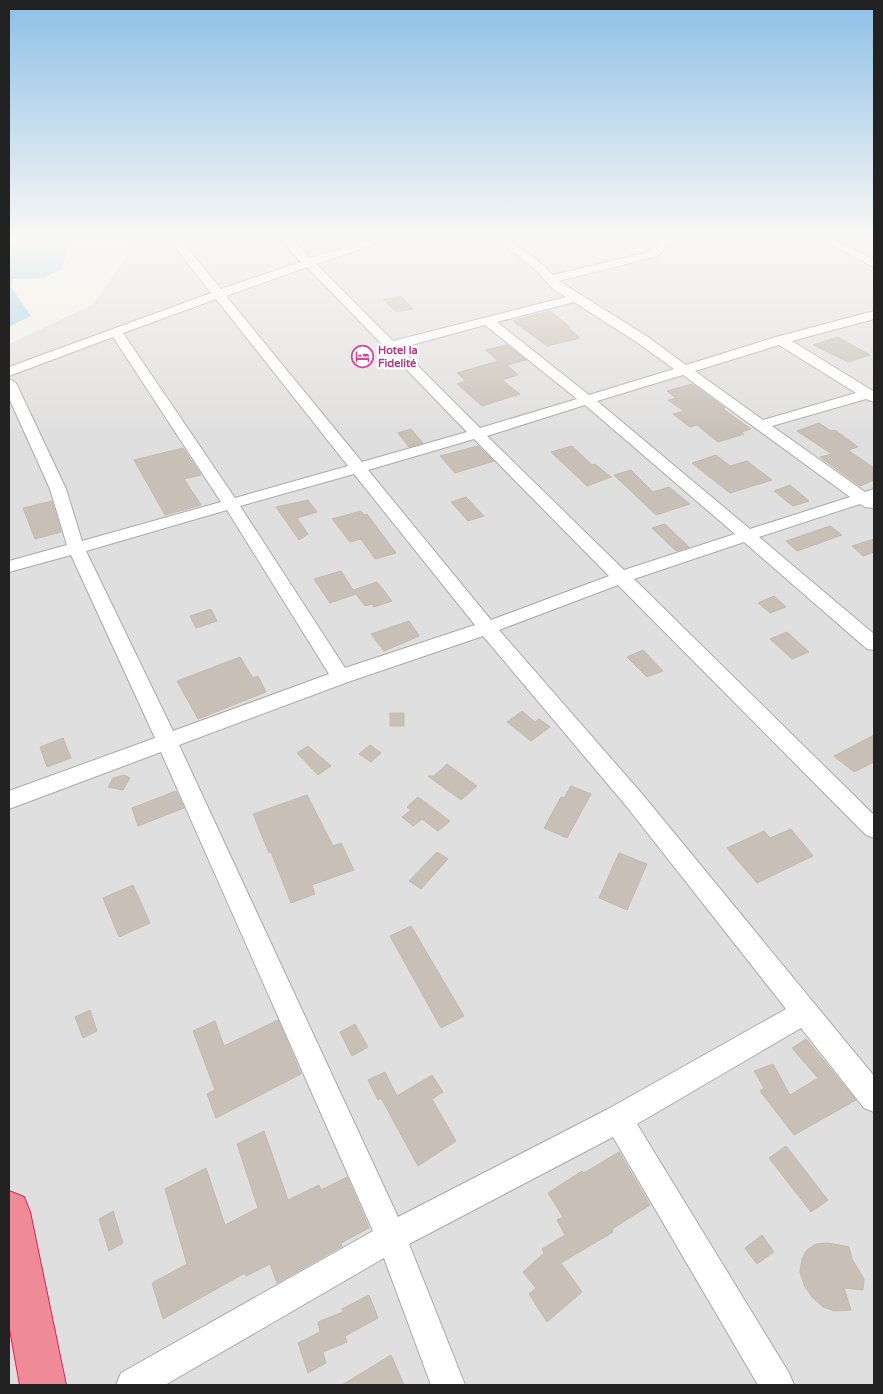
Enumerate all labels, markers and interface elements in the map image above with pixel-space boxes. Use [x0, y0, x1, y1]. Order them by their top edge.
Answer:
hotel icon: Hotel la Fidelité [350, 344, 374, 368]
place label: Hotel la Fidelité [378, 344, 418, 370]

